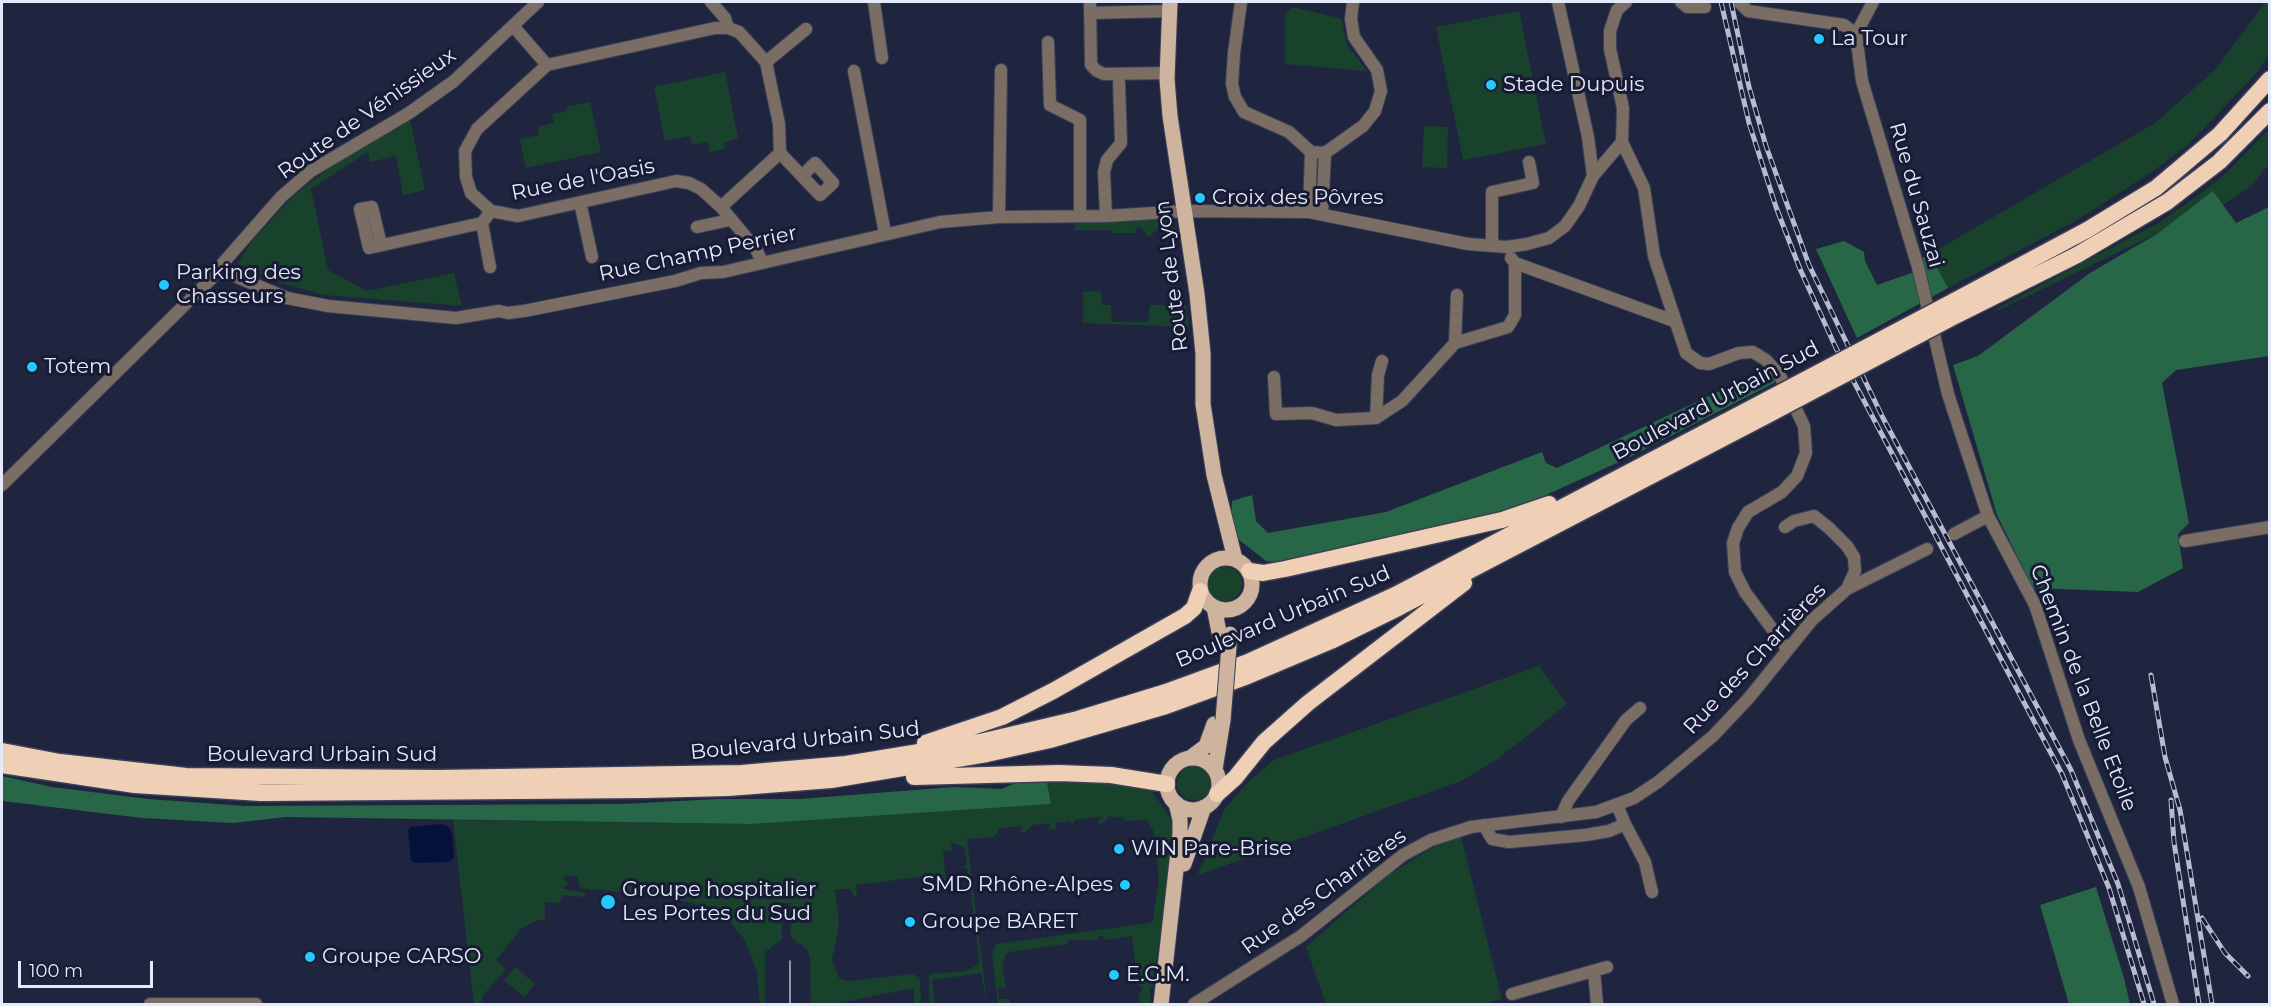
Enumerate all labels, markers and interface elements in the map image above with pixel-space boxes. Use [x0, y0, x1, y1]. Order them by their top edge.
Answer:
place label: La Tour [1831, 26, 1908, 52]
marker: La Tour [1812, 32, 1826, 46]
street label: Route de Vénissieux [273, 43, 461, 185]
place label: Stade Dupuis [1503, 72, 1645, 98]
marker: Stade Dupuis [1484, 78, 1498, 92]
street label: Rue du Sauzai [1883, 120, 1949, 270]
street label: Rue de l'Oasis [509, 154, 657, 206]
place label: Croix des Pôvres [1212, 185, 1383, 211]
marker: Croix des Pôvres [1193, 191, 1207, 205]
street label: Route de Lyon [1150, 199, 1194, 353]
street label: Rue Champ Perrier [597, 221, 799, 287]
place label: Parking des Chasseurs [176, 260, 301, 310]
marker: Parking des Chasseurs [157, 278, 171, 292]
street label: Boulevard Urbain Sud [1608, 336, 1824, 466]
place label: Totem [44, 354, 111, 380]
marker: Totem [25, 360, 39, 374]
street label: Boulevard Urbain Sud [1172, 560, 1394, 674]
street label: Chemin de la Belle Etoile [2024, 561, 2142, 815]
street label: Rue des Charrières [1678, 578, 1832, 740]
street label: Boulevard Urbain Sud [689, 716, 921, 766]
street label: Boulevard Urbain Sud [207, 742, 437, 768]
street label: Rue des Charrières [1237, 824, 1411, 960]
place label: WIN Pare-Brise [1131, 836, 1292, 862]
marker: WIN Pare-Brise [1112, 842, 1126, 856]
place label: SMD Rhône-Alpes [922, 872, 1113, 898]
place label: Groupe hospitalier Les Portes du Sud [622, 877, 816, 927]
marker: SMD Rhône-Alpes [1118, 878, 1132, 892]
marker: Groupe hospitalier Les Portes du Sud [599, 893, 617, 911]
place label: Groupe BARET [922, 909, 1078, 935]
marker: Groupe BARET [903, 915, 917, 929]
place label: Groupe CARSO [322, 944, 481, 970]
scale bar [21, 949, 156, 987]
marker: Groupe CARSO [303, 950, 317, 964]
text: 100 m [29, 960, 83, 982]
place label: E.G.M. [1126, 962, 1190, 988]
marker: E.G.M. [1107, 968, 1121, 982]

